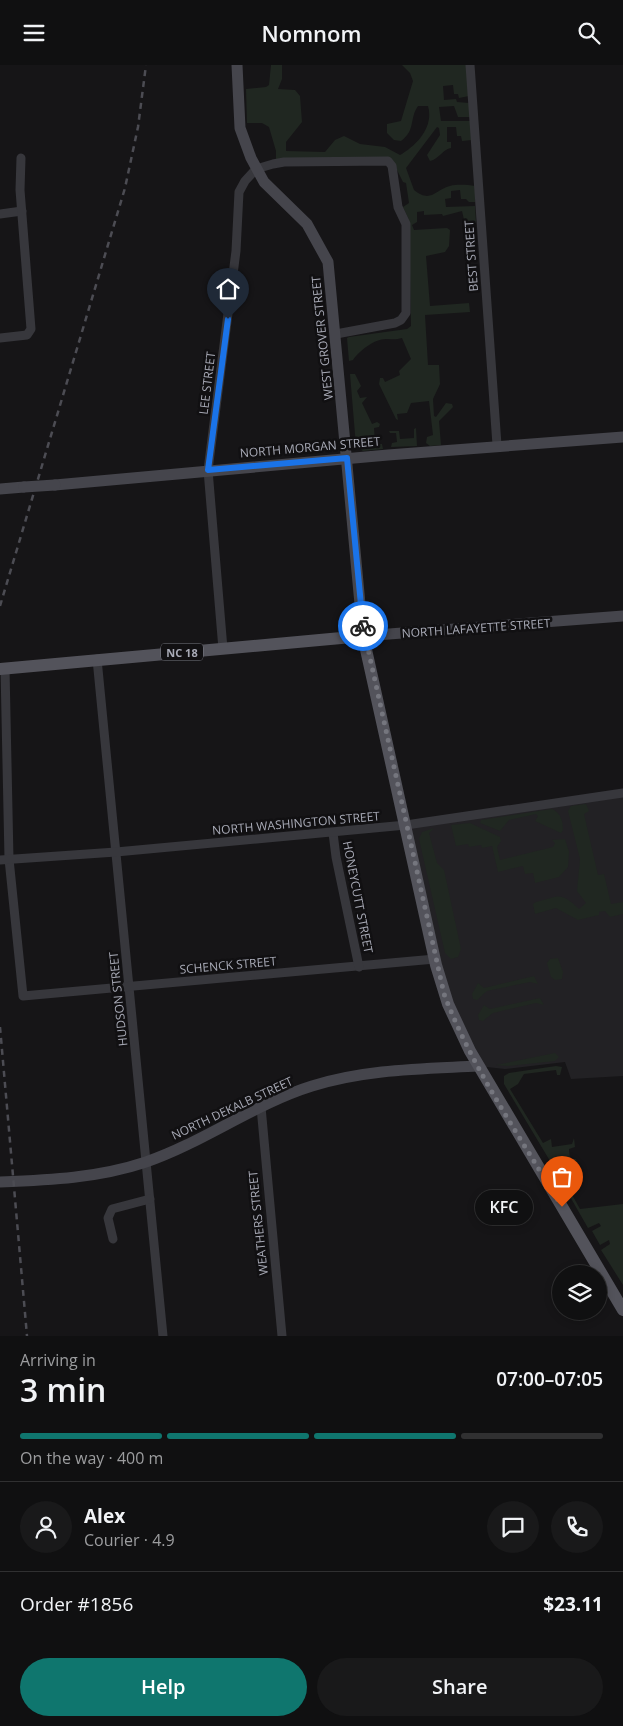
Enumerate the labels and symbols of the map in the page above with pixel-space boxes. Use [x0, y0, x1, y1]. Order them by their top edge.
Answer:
street label: BEST STREET [460, 219, 482, 292]
pin [207, 268, 249, 319]
street label: WEST GROVER STREET [307, 275, 337, 401]
street label: LEE STREET [195, 350, 219, 415]
street label: NORTH MORGAN STREET [239, 432, 381, 462]
courier [338, 601, 388, 651]
street label: NORTH LAFAYETTE STREET [401, 614, 551, 642]
road number: NC 18 [161, 643, 203, 661]
street label: NORTH WASHINGTON STREET [211, 807, 381, 839]
street label: HONEYCUTT STREET [339, 840, 377, 955]
street label: HUDSON STREET [105, 951, 131, 1047]
street label: SCHENCK STREET [179, 952, 278, 978]
street label: NORTH DEKALB STREET [168, 1072, 296, 1144]
pin [541, 1156, 583, 1207]
street label: WEATHERS STREET [244, 1169, 272, 1276]
callout: KFC [474, 1189, 532, 1225]

